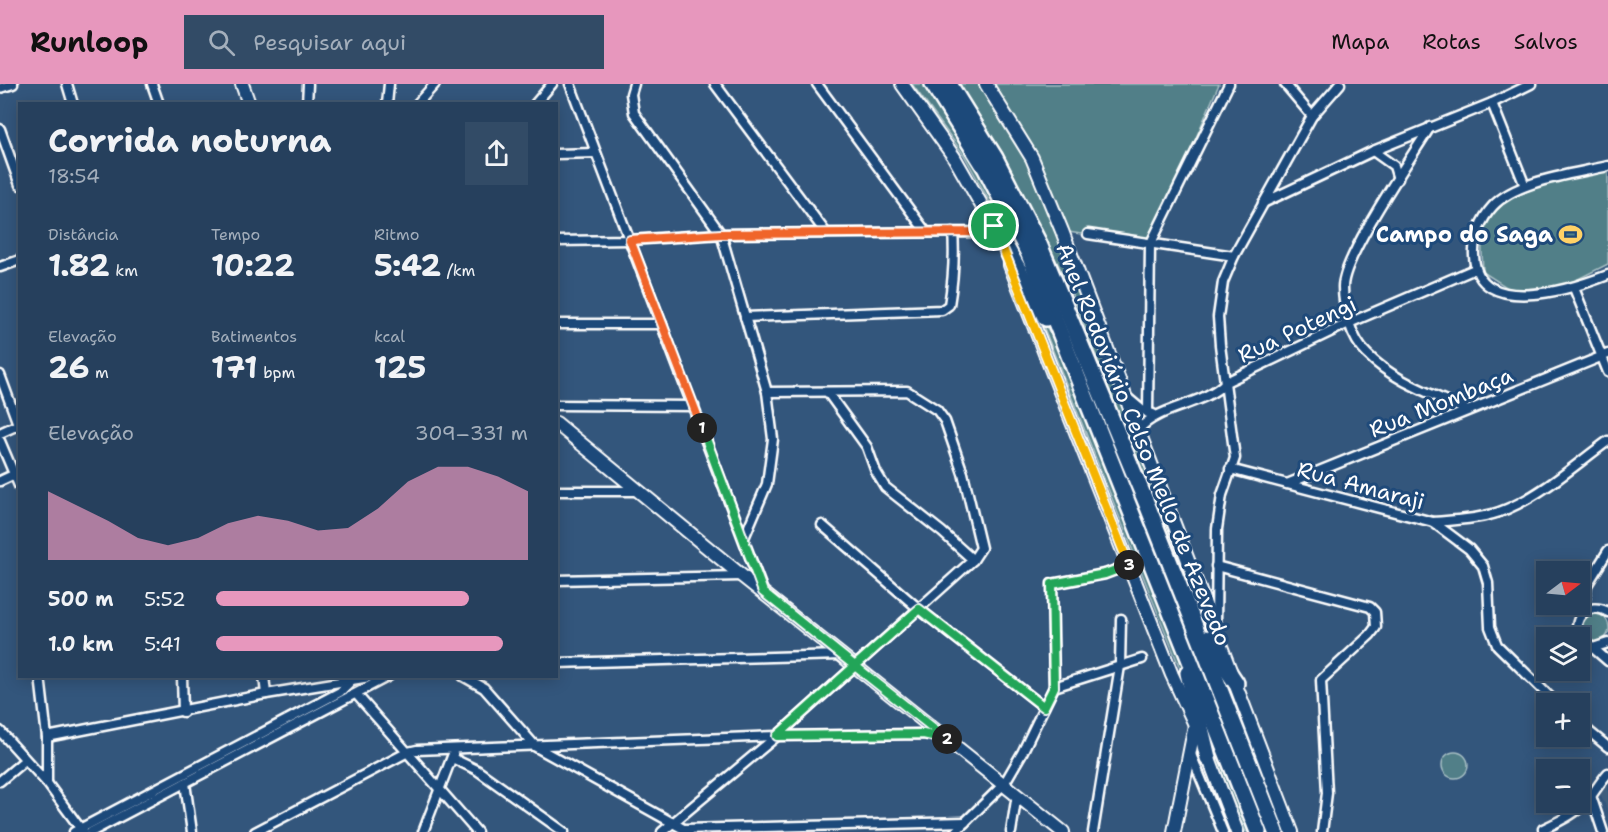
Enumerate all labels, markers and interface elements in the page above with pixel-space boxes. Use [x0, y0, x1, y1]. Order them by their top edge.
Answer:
search box [184, 15, 604, 69]
text: Runloop [30, 23, 148, 61]
icon: search [205, 26, 238, 59]
text: Pesquisar aqui [253, 28, 406, 57]
text: Mapa [1331, 28, 1389, 56]
text: Rotas [1422, 28, 1481, 56]
text: Salvos [1514, 28, 1578, 56]
text: Corrida noturna [48, 118, 332, 163]
button: share [465, 122, 528, 185]
text: 18:54 [48, 163, 100, 189]
pin [968, 200, 1019, 251]
icon: arrive [977, 209, 1010, 242]
place label: Campo do Saga [1376, 220, 1553, 249]
sports icon: Campo do Saga [1558, 221, 1584, 247]
text: Distância [48, 224, 119, 245]
text: Tempo [211, 224, 260, 245]
text: Ritmo [374, 224, 419, 245]
street label: Anel Rodoviário Celso Mello de Azevedo [1049, 238, 1238, 650]
text: 1.82 [48, 245, 110, 286]
text: 10:22 [211, 245, 295, 286]
text: 5:42 [374, 245, 441, 286]
text: km [110, 260, 138, 281]
text: /km [441, 260, 475, 281]
street label: Rua Potengi [1233, 289, 1361, 370]
text: Elevação [48, 326, 117, 347]
text: Batimentos [211, 326, 297, 347]
text: kcal [374, 326, 405, 347]
text: 26 [48, 347, 90, 388]
text: 171 [211, 347, 258, 388]
text: 125 [374, 347, 426, 388]
street label: Rua Mombaça [1365, 360, 1518, 444]
text: m [90, 362, 109, 383]
text: bpm [258, 362, 295, 383]
pin: 1 [687, 413, 717, 443]
text: 1 [698, 417, 706, 438]
text: Elevação [48, 420, 134, 446]
text: 309–331 m [415, 420, 528, 446]
street label: Rua Amaraji [1294, 455, 1428, 516]
pin: 3 [1114, 550, 1144, 580]
text: 3 [1123, 554, 1135, 575]
north arrow [1536, 561, 1590, 615]
map controls [1536, 561, 1590, 813]
text: 500 m [48, 586, 114, 612]
text: 5:52 [144, 586, 186, 612]
button: layers [1536, 627, 1590, 681]
text: 1.0 km [48, 631, 113, 657]
text: 5:41 [144, 631, 181, 657]
button: + [1536, 693, 1590, 747]
pin: 2 [932, 724, 962, 754]
text: 2 [941, 728, 953, 749]
button: − [1536, 759, 1590, 813]

